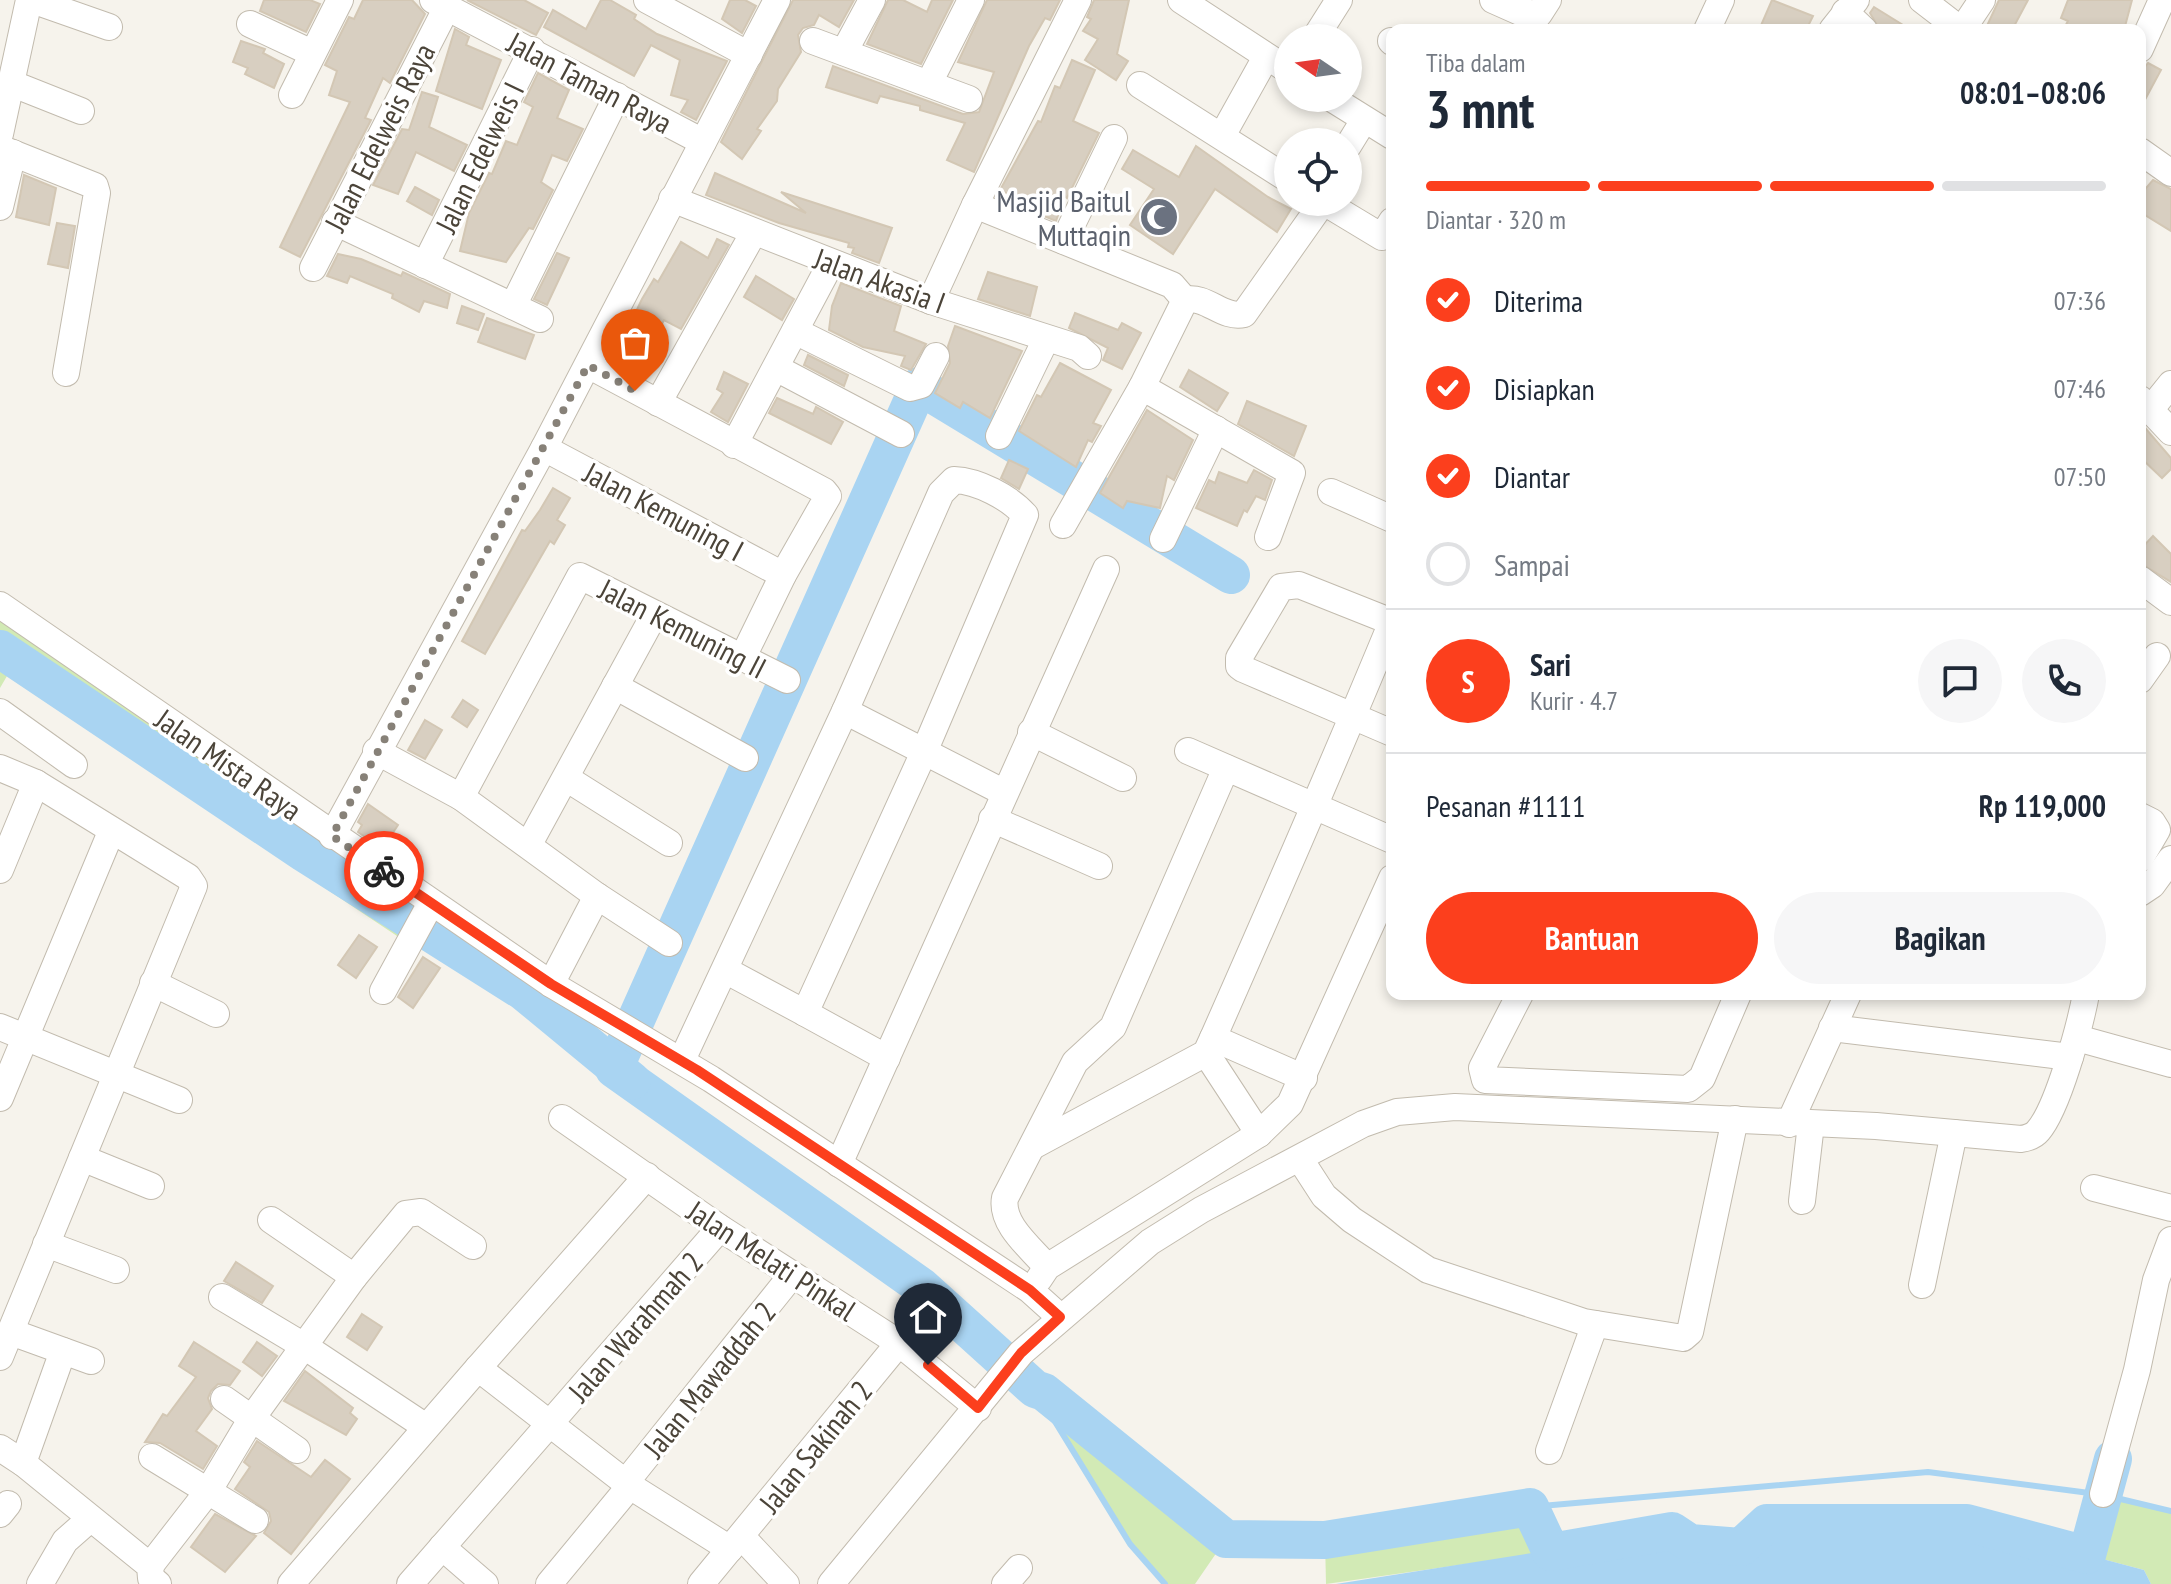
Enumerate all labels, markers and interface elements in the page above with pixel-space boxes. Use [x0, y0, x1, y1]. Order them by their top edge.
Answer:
street label: Jalan Taman Raya [500, 22, 679, 142]
north arrow [1274, 24, 1362, 112]
map controls [1274, 24, 1362, 216]
street label: Jalan Edelweis Raya [315, 37, 443, 238]
text: Tiba dalam [1426, 46, 1526, 79]
text: 08:01–08:06 [1960, 73, 2106, 112]
street label: Jalan Edelweis I [425, 75, 532, 240]
text: 3 mnt [1426, 75, 1534, 142]
button: locate [1274, 128, 1362, 216]
place label: Masjid Baitul Muttaqin [997, 181, 1131, 254]
mosque icon: Masjid Baitul Muttaqin [1138, 196, 1180, 238]
text: Diantar · 320 m [1426, 203, 1566, 236]
street label: Jalan Akasia I [808, 238, 951, 322]
icon: check [1426, 278, 1470, 322]
text: Diterima [1494, 281, 1583, 320]
text: 07:36 [2054, 284, 2106, 317]
pin [601, 309, 669, 391]
icon: bag [613, 321, 657, 365]
icon: check [1426, 366, 1470, 410]
text: Disiapkan [1494, 369, 1595, 408]
text: 07:46 [2054, 372, 2106, 405]
street label: Jalan Kemuning I [576, 452, 751, 569]
icon: check [1426, 454, 1470, 498]
text: Diantar [1494, 457, 1570, 496]
text: 07:50 [2054, 460, 2106, 493]
text: Sampai [1494, 545, 1570, 584]
street label: Jalan Kemuning II [592, 569, 773, 687]
button: chat [1918, 639, 2002, 723]
button: phone [2022, 639, 2106, 723]
text: Sari [1530, 645, 1571, 684]
text: S [1461, 662, 1475, 701]
text: Kurir · 4.7 [1530, 684, 1618, 717]
street label: Jalan Mista Raya [147, 699, 310, 829]
text: Pesanan #1111 [1426, 786, 1585, 825]
text: Rp 119,000 [1979, 786, 2106, 825]
courier [344, 831, 424, 911]
icon: bike [362, 849, 406, 893]
button: Bantuan [1426, 892, 1758, 984]
button: Bagikan [1774, 892, 2106, 984]
street label: Jalan Melati Pinkal [680, 1190, 864, 1329]
street label: Jalan Warahmah 2 [558, 1243, 711, 1410]
pin [894, 1283, 962, 1365]
street label: Jalan Mawaddah 2 [634, 1293, 784, 1466]
icon: home [906, 1295, 950, 1339]
street label: Jalan Sakinah 2 [749, 1372, 880, 1521]

